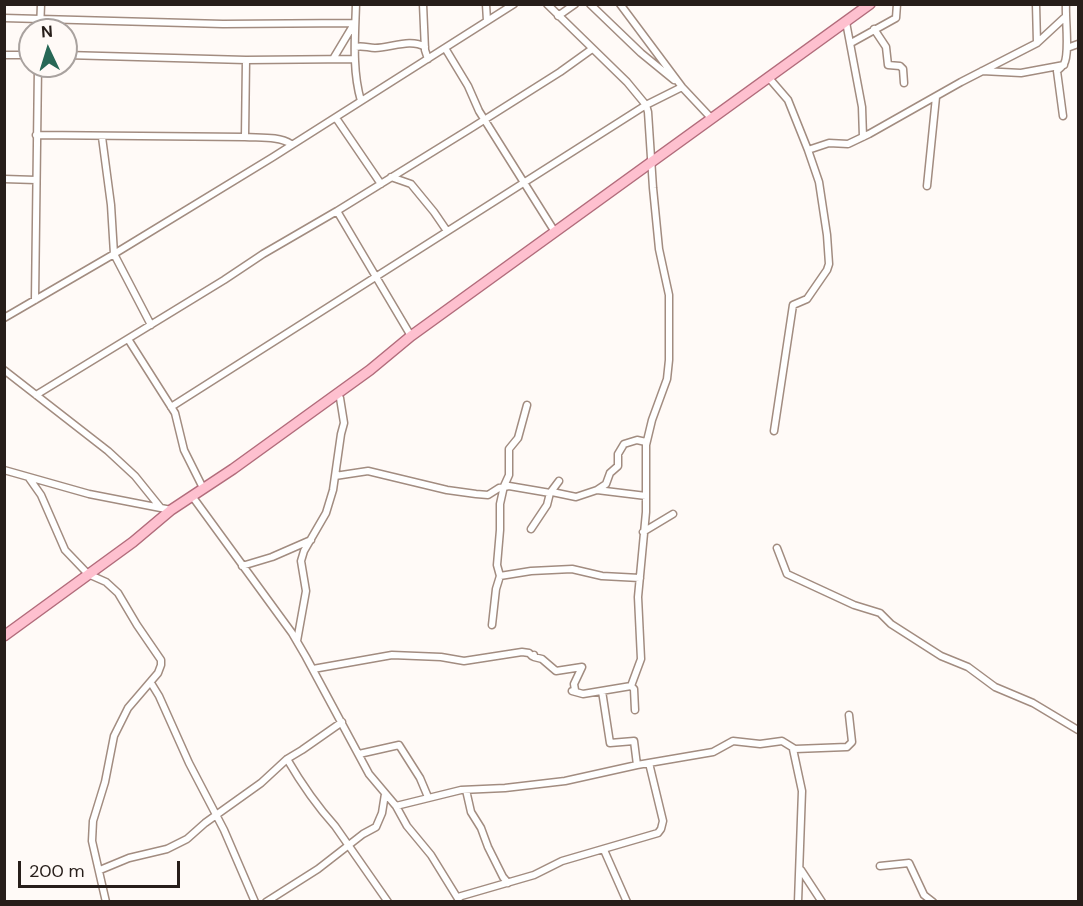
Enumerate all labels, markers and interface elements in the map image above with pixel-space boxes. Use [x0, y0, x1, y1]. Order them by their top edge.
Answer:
north arrow [18, 18, 78, 78]
text: N [40, 21, 53, 42]
scale bar [21, 849, 183, 887]
text: 200 m [29, 859, 85, 883]

